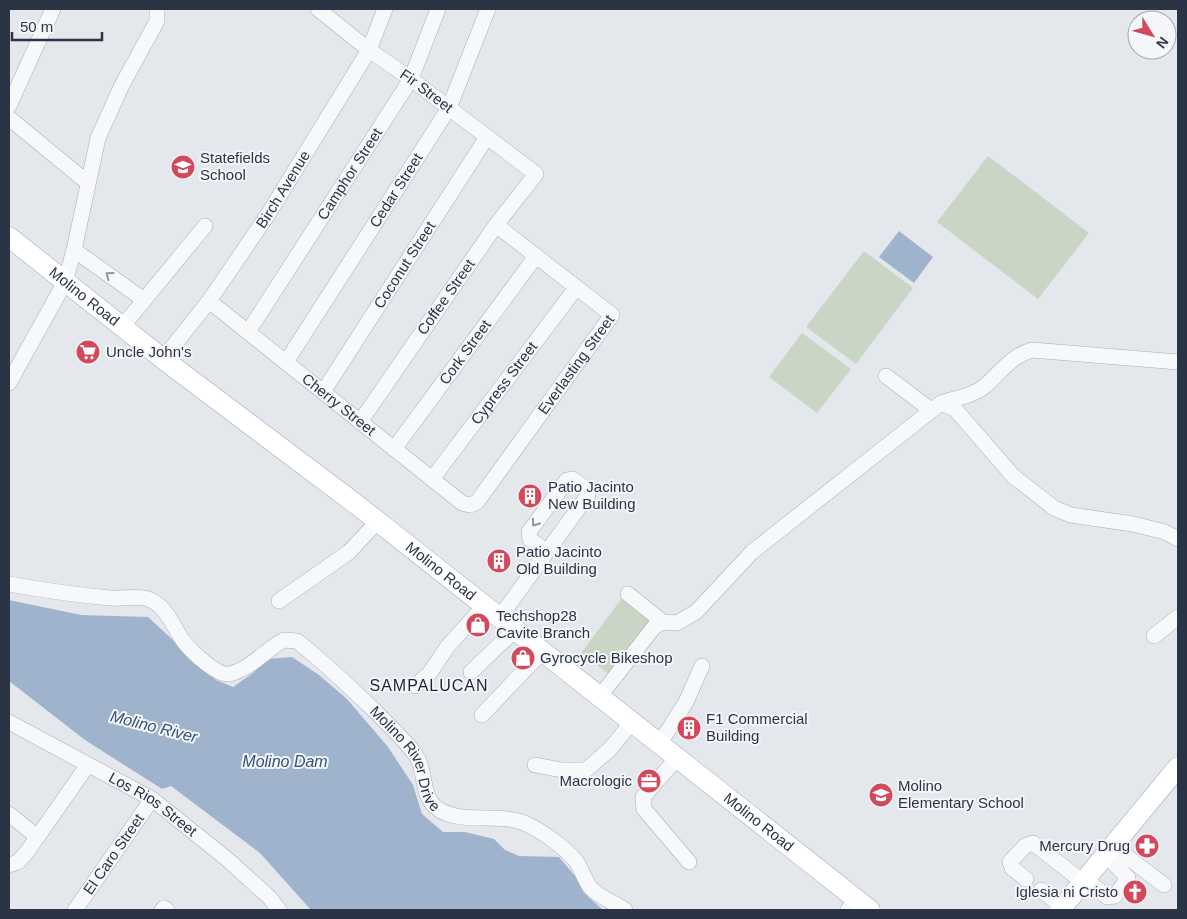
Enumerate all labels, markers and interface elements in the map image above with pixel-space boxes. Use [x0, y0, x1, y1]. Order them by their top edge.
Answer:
scale bar [12, 10, 102, 42]
north arrow [1127, 10, 1177, 60]
text: 50 m [20, 18, 53, 35]
text: N [1153, 34, 1172, 52]
street label: Fir Street [397, 65, 457, 116]
street label: Camphor Street [314, 124, 386, 223]
street label: Birch Avenue [252, 147, 313, 231]
place label: Statefields School [200, 149, 270, 183]
street label: Cedar Street [366, 149, 426, 230]
school or university icon: Statefields School [170, 154, 196, 180]
street label: Coconut Street [370, 217, 439, 311]
street label: Coffee Street [413, 255, 478, 338]
street label: Molino Road [46, 263, 123, 329]
one-way arrow [105, 272, 115, 281]
street label: Everlasting Street [534, 311, 618, 417]
street label: Cork Street [435, 316, 495, 388]
street label: Cypress Street [467, 337, 541, 428]
supermarket icon: Uncle John's [75, 339, 101, 365]
place label: Uncle John's [106, 343, 191, 360]
street label: Cherry Street [299, 370, 380, 439]
place label: Patio Jacinto New Building [548, 478, 636, 512]
building icon: Patio Jacinto New Building [517, 483, 543, 509]
one-way arrow [533, 517, 541, 526]
street label: Molino Road [403, 538, 479, 604]
place label: Patio Jacinto Old Building [516, 543, 602, 577]
building icon: Patio Jacinto Old Building [486, 548, 512, 574]
place label: Techshop28 Cavite Branch [496, 607, 590, 641]
shop icon: Techshop28 Cavite Branch [465, 612, 491, 638]
shop icon: Gyrocycle Bikeshop [510, 645, 536, 671]
place label: Gyrocycle Bikeshop [540, 649, 673, 666]
district label: SAMPALUCAN [369, 677, 489, 694]
street label: Molino River Drive [367, 702, 444, 815]
water label: Molino River [109, 707, 200, 746]
place label: F1 Commercial Building [706, 710, 808, 744]
building icon: F1 Commercial Building [676, 715, 702, 741]
water label: Molino Dam [242, 753, 328, 770]
street label: Los Rios Street [106, 768, 201, 840]
office icon: Macrologic [636, 768, 662, 794]
place label: Macrologic [559, 772, 632, 789]
place label: Molino Elementary School [898, 777, 1024, 811]
school or university icon: Molino Elementary School [868, 782, 894, 808]
street label: Molino Road [721, 789, 797, 854]
street label: El Caro Street [79, 810, 148, 897]
pharmacy icon: Mercury Drug [1134, 833, 1160, 859]
place label: Mercury Drug [1039, 837, 1130, 854]
church icon: Iglesia ni Cristo [1122, 879, 1148, 905]
place label: Iglesia ni Cristo [1015, 883, 1118, 900]

